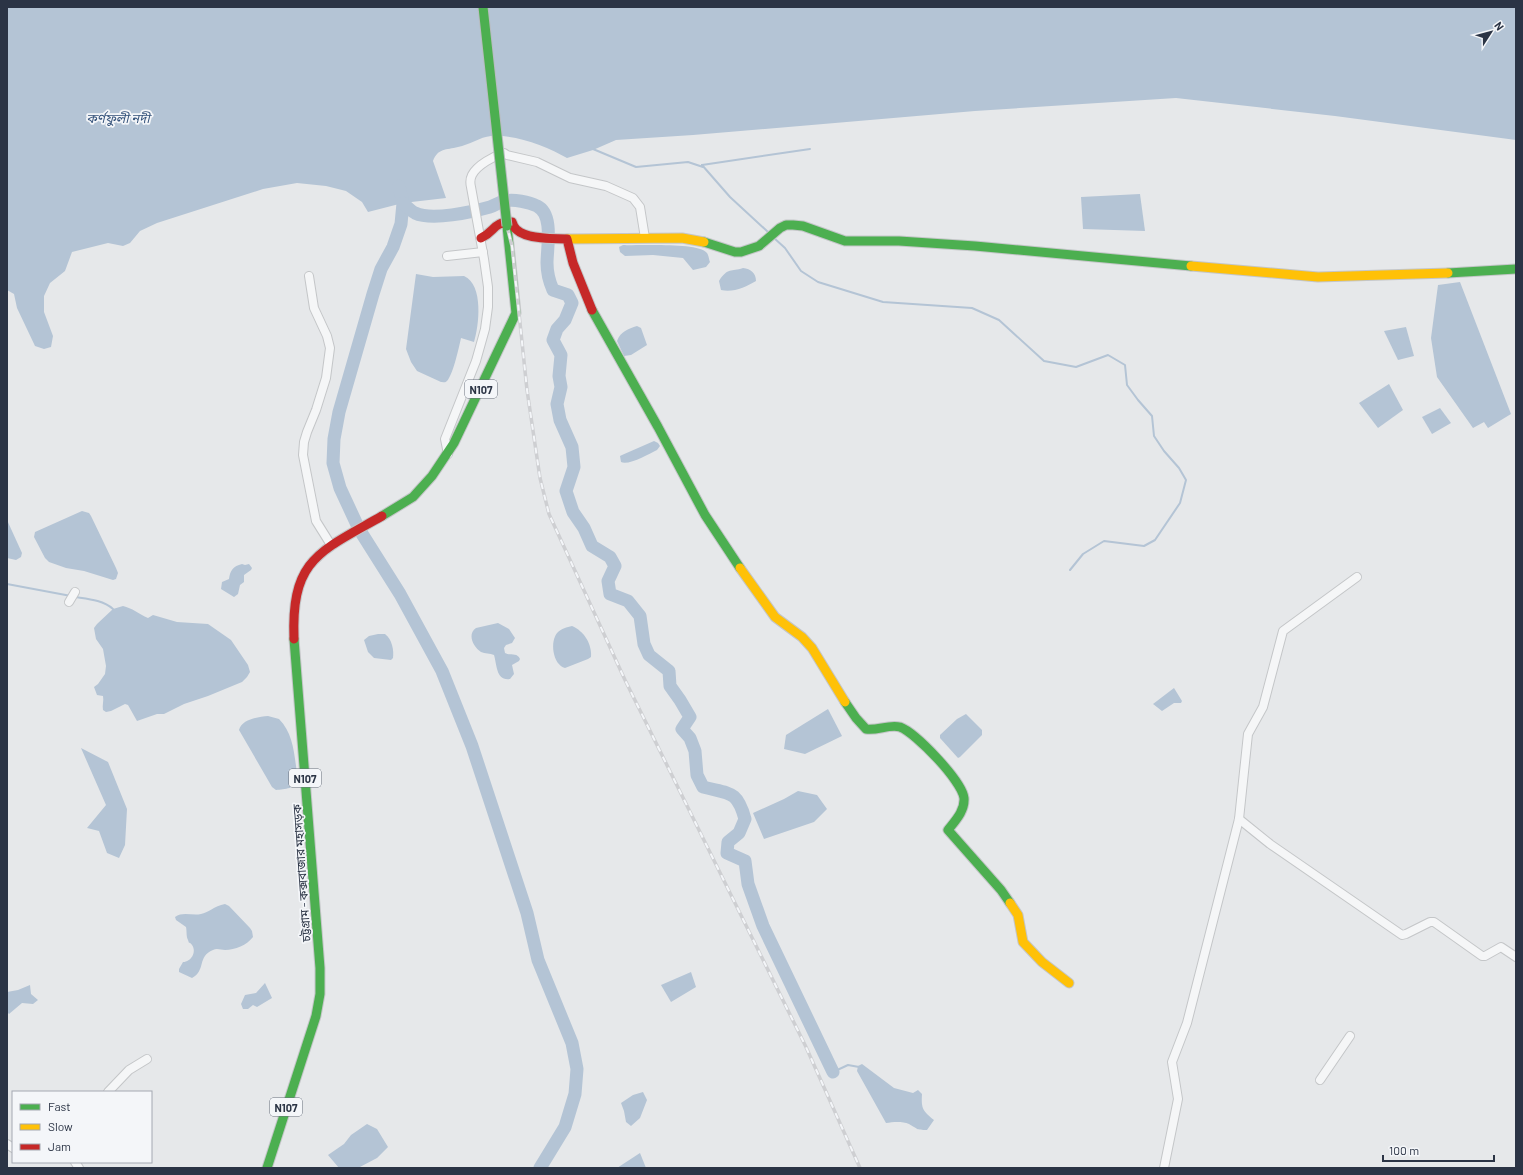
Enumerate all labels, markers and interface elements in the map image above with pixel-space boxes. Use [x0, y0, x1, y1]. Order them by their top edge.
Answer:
north arrow [1471, 12, 1511, 52]
text: N [1492, 19, 1507, 33]
water label: কর্ণফুলী নদী [86, 110, 152, 126]
road number: N107 [465, 380, 497, 398]
road number: N107 [289, 769, 321, 787]
street label: চট্টগ্রাম - কক্সবাজার মহাসড়ক [289, 803, 314, 943]
legend [12, 1091, 152, 1163]
road number: N107 [270, 1098, 302, 1116]
text: Fast [48, 1099, 71, 1113]
text: Slow [48, 1119, 73, 1133]
scale bar [1383, 1137, 1494, 1163]
text: Jam [48, 1139, 71, 1153]
text: 100 m [1389, 1143, 1419, 1157]

